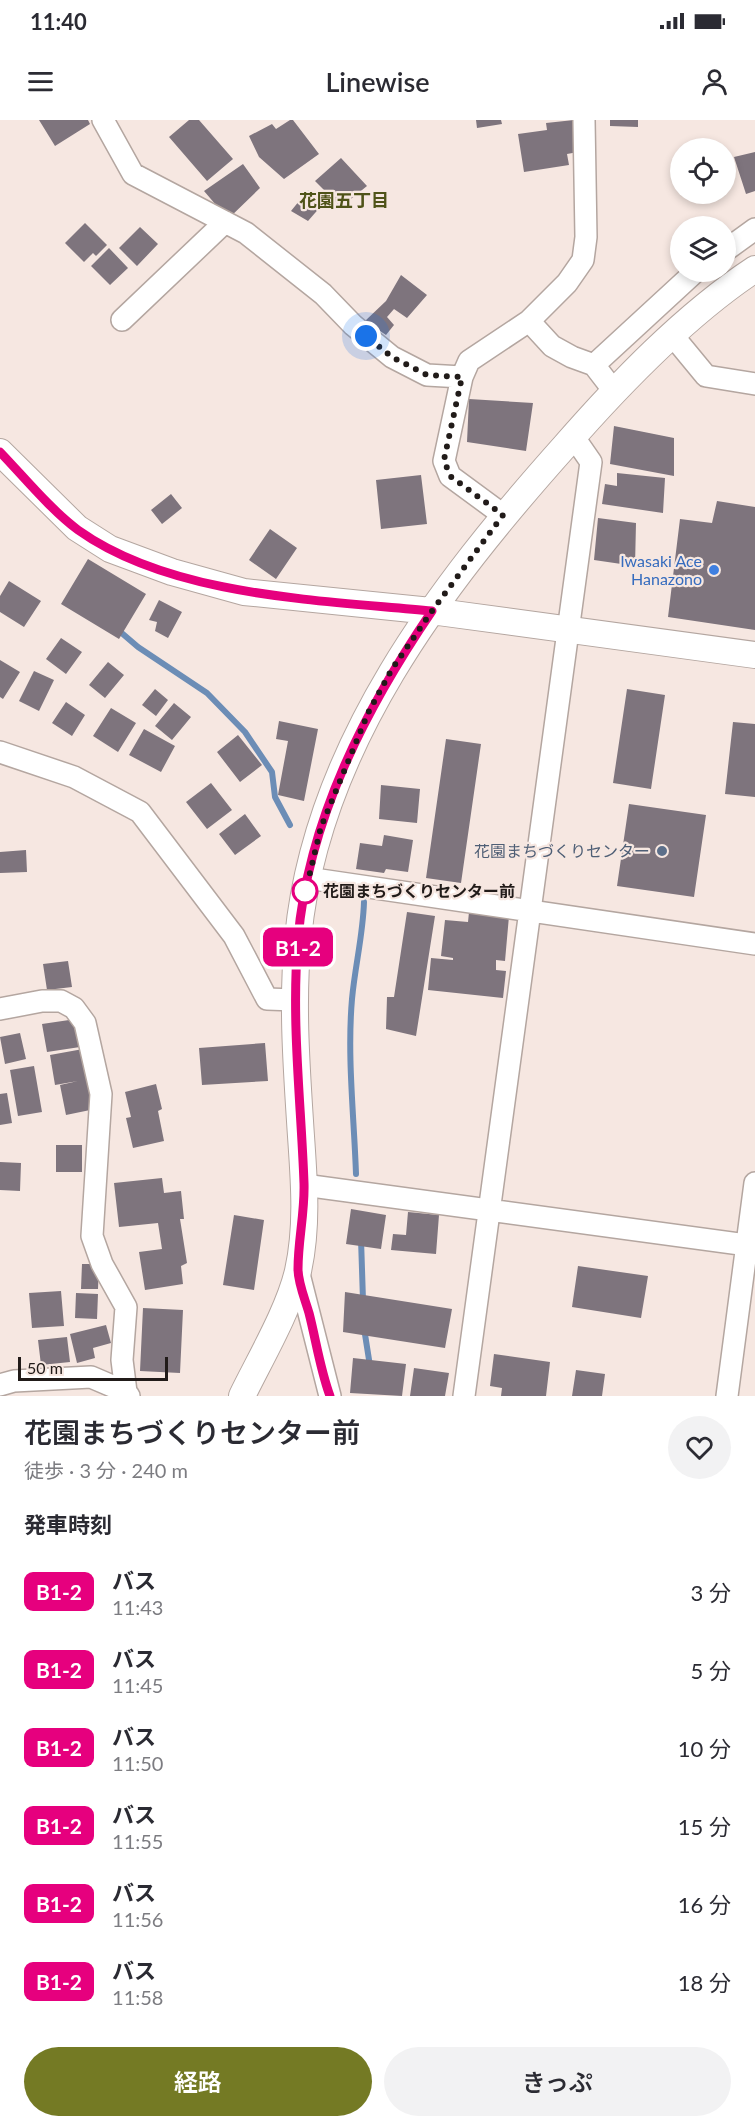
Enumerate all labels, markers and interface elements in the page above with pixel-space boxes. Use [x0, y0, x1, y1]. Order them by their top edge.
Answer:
text: 11:40 [30, 8, 87, 35]
icon: menu [24, 65, 57, 98]
text: Linewise [325, 65, 430, 98]
icon: person [698, 65, 731, 98]
map controls [670, 138, 736, 282]
button: locate [670, 138, 736, 204]
district label: 花園五丁目 [299, 189, 389, 211]
button: layers [670, 216, 736, 282]
your location [351, 321, 381, 351]
place label: Iwasaki Ace Hanazono [620, 551, 702, 588]
marker: Iwasaki Ace Hanazono [707, 563, 721, 577]
place label: 花園まちづくりセンター [474, 841, 650, 860]
marker: 花園まちづくりセンター [655, 844, 669, 858]
marker: 花園まちづくりセンター前 [292, 878, 318, 904]
place label: 花園まちづくりセンター前 [323, 881, 515, 900]
line badge: B1-2 [256, 928, 340, 966]
text: B1-2 [275, 935, 321, 960]
scale bar [18, 1354, 168, 1382]
text: 50 m [27, 1358, 63, 1377]
text: 花園まちづくりセンター前 [24, 1415, 360, 1449]
button: heart [668, 1416, 731, 1479]
text: 徒歩 · 3 分 · 240 m [24, 1458, 188, 1482]
text: 発車時刻 [24, 1511, 112, 1538]
text: バス [112, 1567, 156, 1594]
text: B1-2 [36, 1579, 82, 1604]
text: 3 分 [691, 1579, 731, 1606]
text: 11:43 [112, 1595, 163, 1619]
text: バス [112, 1645, 156, 1672]
text: B1-2 [36, 1657, 82, 1682]
text: 5 分 [691, 1657, 731, 1684]
text: 11:45 [112, 1673, 163, 1697]
text: バス [112, 1723, 156, 1750]
text: B1-2 [36, 1735, 82, 1760]
text: 10 分 [678, 1735, 731, 1762]
text: 11:50 [112, 1751, 163, 1775]
text: バス [112, 1801, 156, 1828]
text: B1-2 [36, 1813, 82, 1838]
text: 15 分 [678, 1813, 731, 1840]
text: 11:55 [112, 1829, 163, 1853]
text: バス [112, 1879, 156, 1906]
text: B1-2 [36, 1891, 82, 1916]
text: 16 分 [678, 1891, 731, 1918]
text: 11:56 [112, 1907, 163, 1931]
text: バス [112, 1957, 156, 1984]
text: B1-2 [36, 1969, 82, 1994]
text: 18 分 [678, 1969, 731, 1996]
text: 11:58 [112, 1985, 163, 2009]
button: 経路 [24, 2047, 372, 2116]
button: きっぷ [384, 2047, 731, 2116]

